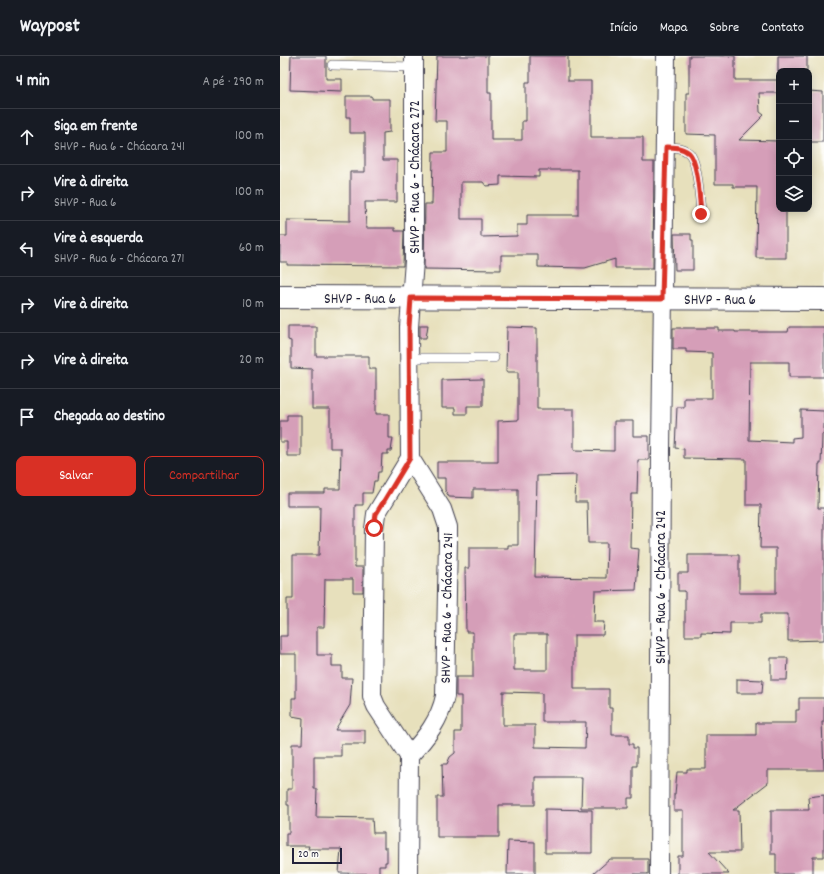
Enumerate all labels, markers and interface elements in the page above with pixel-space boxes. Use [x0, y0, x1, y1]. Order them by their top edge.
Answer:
text: Waypost [20, 14, 80, 41]
text: Início [610, 18, 638, 38]
text: Mapa [660, 18, 687, 38]
text: Sobre [709, 18, 739, 38]
text: Contato [761, 18, 804, 38]
map controls [776, 68, 812, 212]
button: + [776, 68, 812, 104]
text: 4 min [16, 70, 50, 94]
text: A pé · 290 m [203, 73, 264, 92]
street label: SHVP - Rua 6 - Chácara 272 [405, 100, 427, 254]
button: − [776, 104, 812, 140]
text: Siga em frente [54, 116, 137, 138]
icon: ahead [16, 126, 38, 148]
text: 100 m [235, 127, 264, 146]
text: SHVP - Rua 6 - Chácara 241 [54, 138, 185, 157]
button: locate [776, 140, 812, 176]
text: Vire à direita [54, 172, 128, 194]
button: layers [776, 176, 812, 212]
icon: right [16, 182, 38, 204]
text: 100 m [235, 183, 264, 202]
text: SHVP - Rua 6 [54, 194, 116, 213]
route end [692, 205, 710, 223]
text: Vire à esquerda [54, 228, 143, 250]
icon: left [16, 238, 38, 260]
text: 60 m [239, 239, 264, 258]
text: SHVP - Rua 6 - Chácara 271 [54, 250, 184, 269]
street label: SHVP - Rua 6 [324, 289, 396, 311]
street label: SHVP - Rua 6 [684, 290, 756, 312]
icon: right [16, 294, 38, 316]
text: Vire à direita [54, 294, 128, 316]
text: 10 m [242, 295, 264, 314]
icon: right [16, 350, 38, 372]
text: Vire à direita [54, 350, 128, 372]
text: 20 m [239, 351, 264, 370]
icon: arrive [16, 406, 38, 428]
text: Chegada ao destino [54, 406, 165, 428]
button: Salvar [16, 456, 136, 496]
button: Compartilhar [144, 456, 264, 496]
street label: SHVP - Rua 6 - Chácara 242 [651, 510, 673, 664]
route start [365, 519, 383, 537]
street label: SHVP - Rua 6 - Chácara 241 [436, 532, 460, 684]
scale bar [292, 846, 342, 865]
text: 20 m [298, 847, 319, 863]

